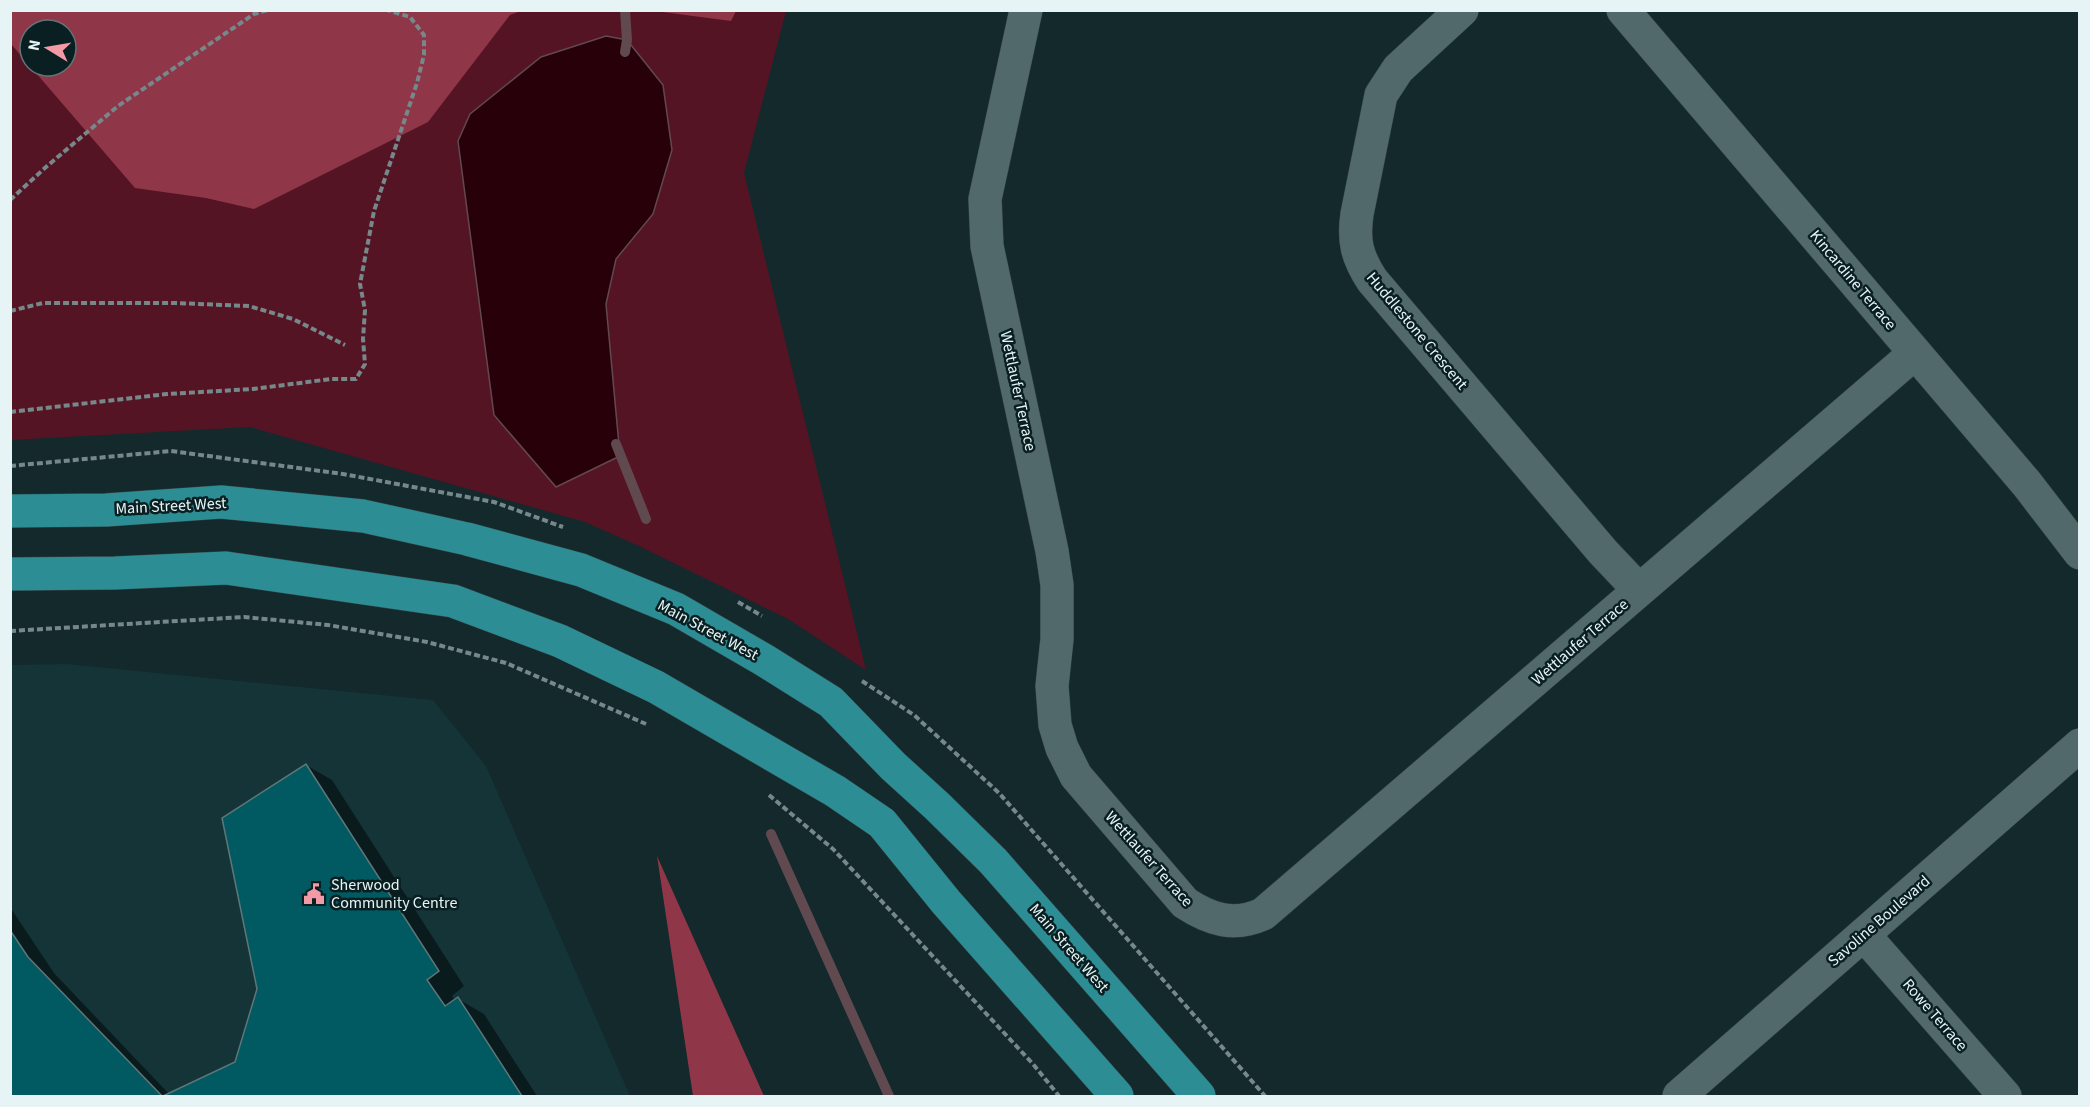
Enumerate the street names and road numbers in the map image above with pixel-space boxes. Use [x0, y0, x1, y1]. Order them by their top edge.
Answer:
street label: Kincardine Terrace [1805, 225, 1901, 335]
street label: Huddlestone Crescent [1361, 268, 1473, 395]
street label: Wettlaufer Terrace [995, 329, 1041, 453]
street label: Main Street West [115, 492, 228, 520]
street label: Main Street West [654, 594, 763, 666]
street label: Wettlaufer Terrace [1527, 594, 1633, 690]
street label: Wettlaufer Terrace [1100, 806, 1198, 912]
street label: Savoline Boulevard [1823, 870, 1935, 972]
street label: Main Street West [1024, 899, 1114, 998]
street label: Rowe Terrace [1897, 974, 1973, 1056]

